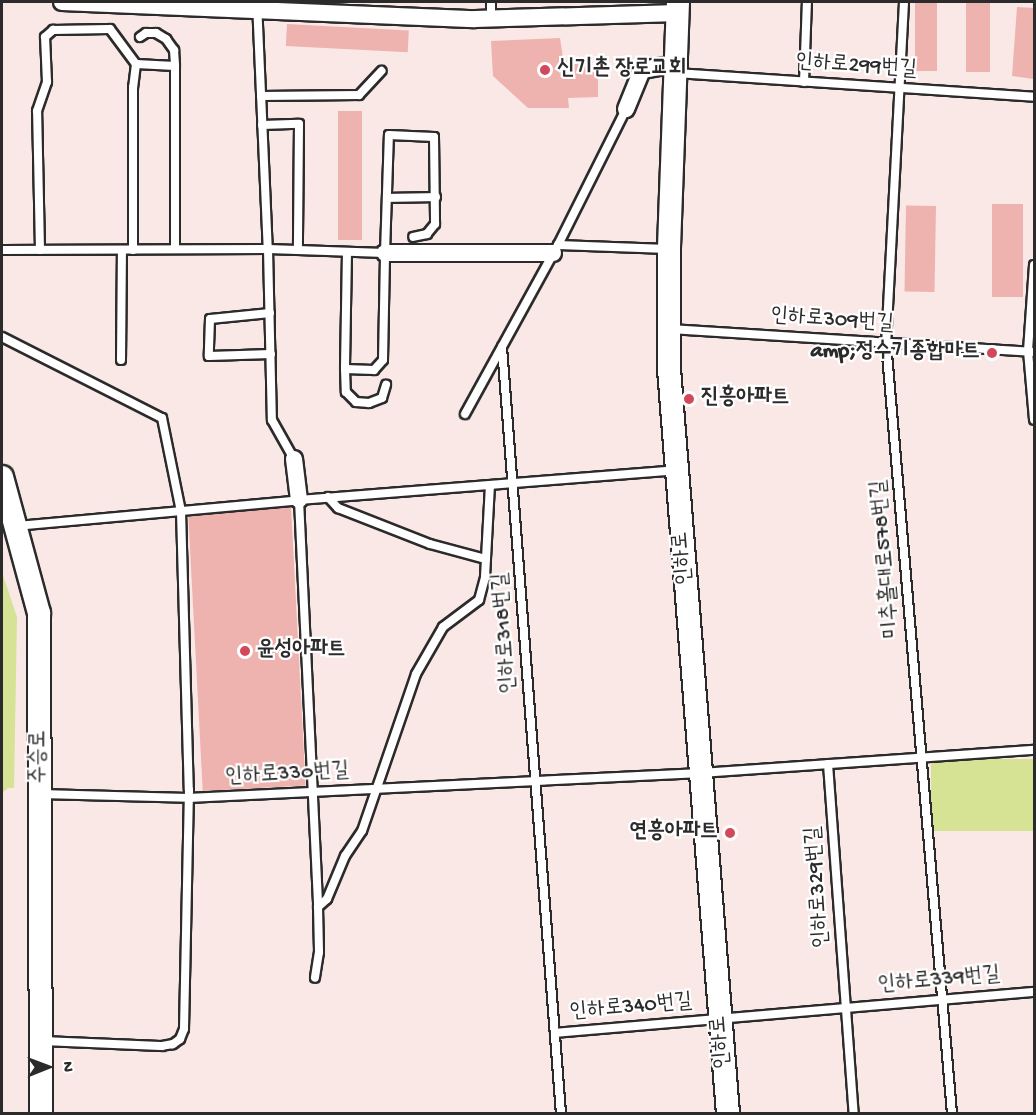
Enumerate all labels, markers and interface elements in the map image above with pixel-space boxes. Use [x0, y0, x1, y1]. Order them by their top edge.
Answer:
street label: 인하로299번길 [795, 50, 917, 84]
place label: 신기촌 장로교회 [557, 57, 686, 83]
marker: 신기촌 장로교회 [538, 63, 552, 77]
street label: 인하로309번길 [770, 304, 894, 338]
place label: amp;정수기종합마트 [811, 340, 980, 366]
marker: amp;정수기종합마트 [985, 346, 999, 360]
place label: 진흥아파트 [701, 386, 790, 412]
marker: 진흥아파트 [682, 392, 696, 406]
street label: 미추홀대로578번길 [867, 479, 907, 639]
street label: 인하로 [669, 530, 699, 586]
street label: 인하로318번길 [489, 572, 523, 694]
place label: 윤성아파트 [257, 638, 346, 664]
marker: 윤성아파트 [238, 644, 252, 658]
street label: 주승로 [27, 730, 53, 784]
street label: 인하로330번길 [224, 759, 350, 791]
place label: 연흥아파트 [629, 820, 718, 846]
street label: 인하로329번길 [802, 825, 836, 949]
marker: 연흥아파트 [723, 826, 737, 840]
street label: 인하로339번길 [877, 963, 1001, 999]
street label: 인하로340번길 [569, 989, 693, 1027]
street label: 인하로 [707, 1014, 737, 1070]
north arrow [18, 1037, 78, 1097]
text: N [57, 1061, 76, 1072]

